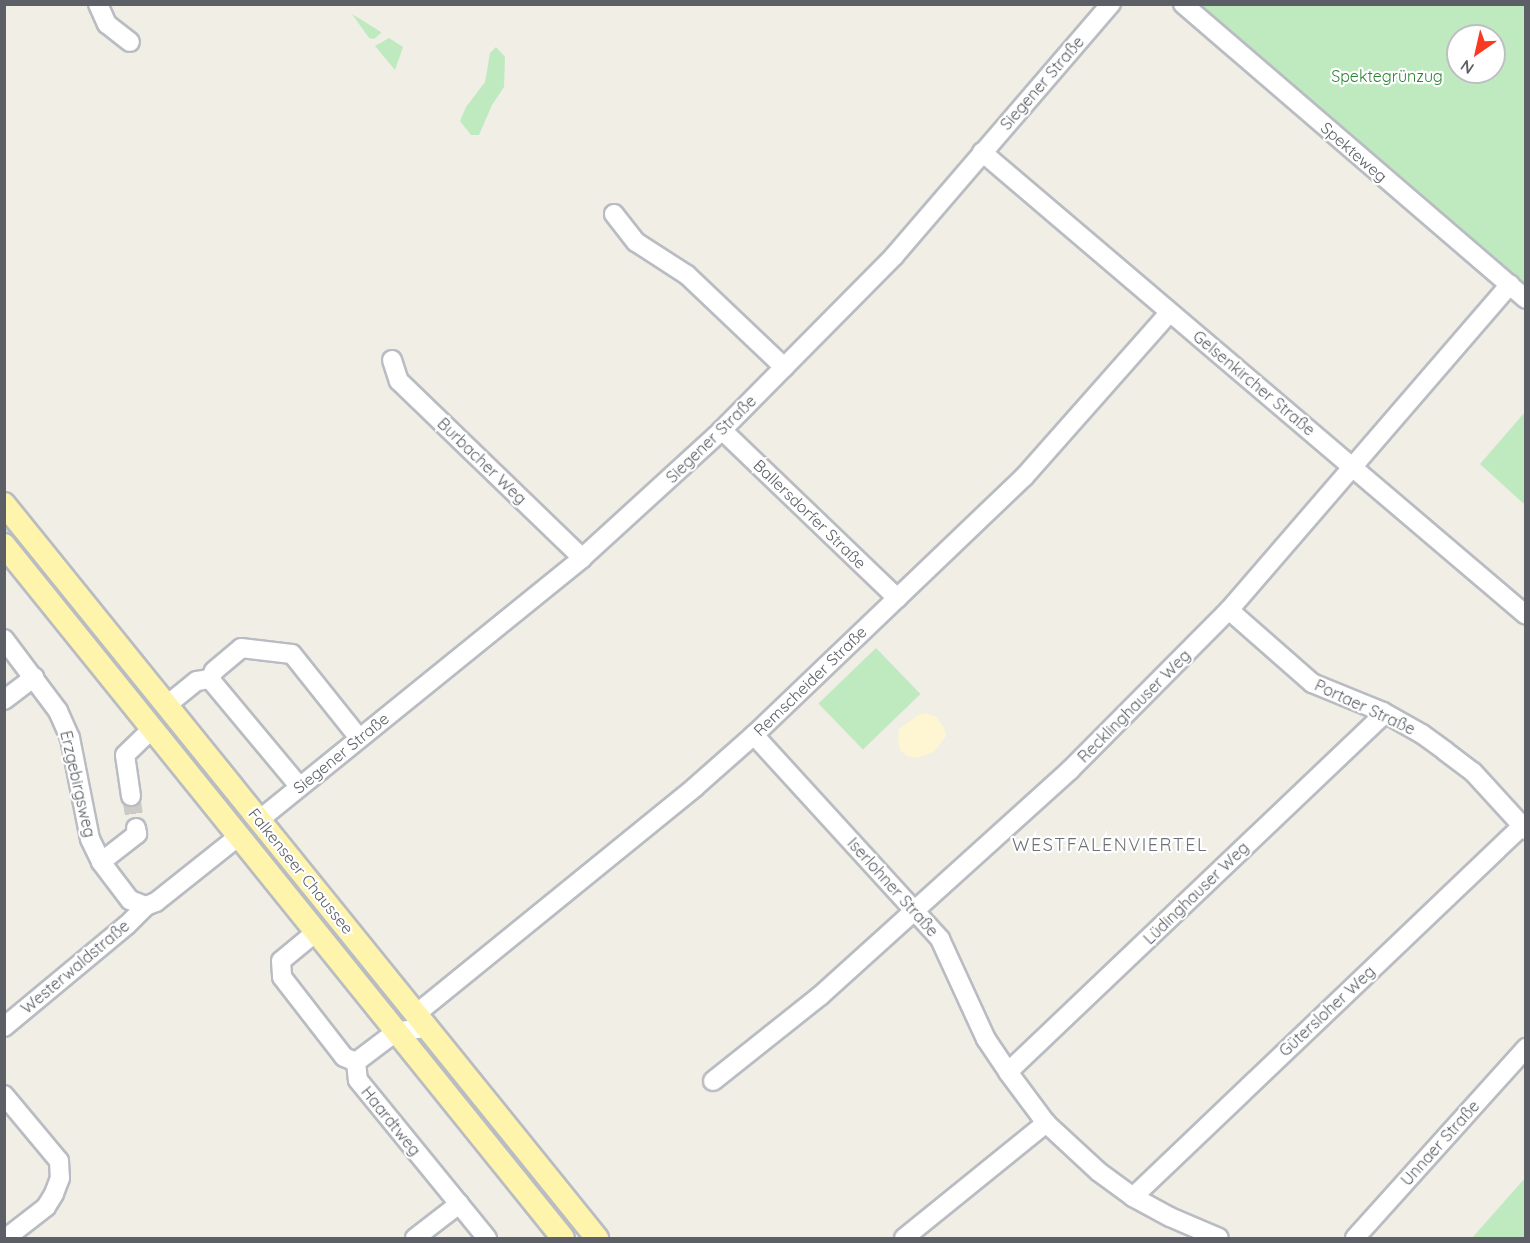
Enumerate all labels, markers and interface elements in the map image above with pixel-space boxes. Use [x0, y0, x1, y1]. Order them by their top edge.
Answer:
north arrow [1446, 24, 1506, 84]
street label: Siegener Straße [996, 32, 1088, 134]
text: N [1457, 56, 1478, 79]
park label: Spektegrünzug [1331, 66, 1443, 86]
street label: Spekteweg [1317, 118, 1391, 186]
street label: Gelsenkircher Straße [1189, 326, 1319, 440]
street label: Siegener Straße [662, 391, 760, 487]
street label: Burbacher Weg [434, 414, 530, 508]
street label: Ballersdorfer Straße [750, 455, 870, 573]
street label: Remscheider Straße [749, 622, 871, 740]
street label: Recklinghauser Weg [1074, 646, 1194, 766]
street label: Portaer Straße [1312, 675, 1418, 739]
street label: Siegener Straße [289, 709, 393, 797]
street label: Erzgebirgsweg [56, 729, 100, 839]
street label: Falkenseer Chaussee [244, 804, 358, 938]
street label: Iserlohner Straße [844, 834, 942, 940]
district label: WESTFALENVIERTEL [1012, 834, 1208, 856]
street label: Lüdinghauser Weg [1139, 838, 1253, 948]
street label: Westerwaldstraße [17, 916, 133, 1018]
street label: Gütersloher Weg [1275, 962, 1379, 1060]
street label: Haardtweg [357, 1082, 425, 1160]
street label: Unnaer Straße [1397, 1096, 1483, 1190]

